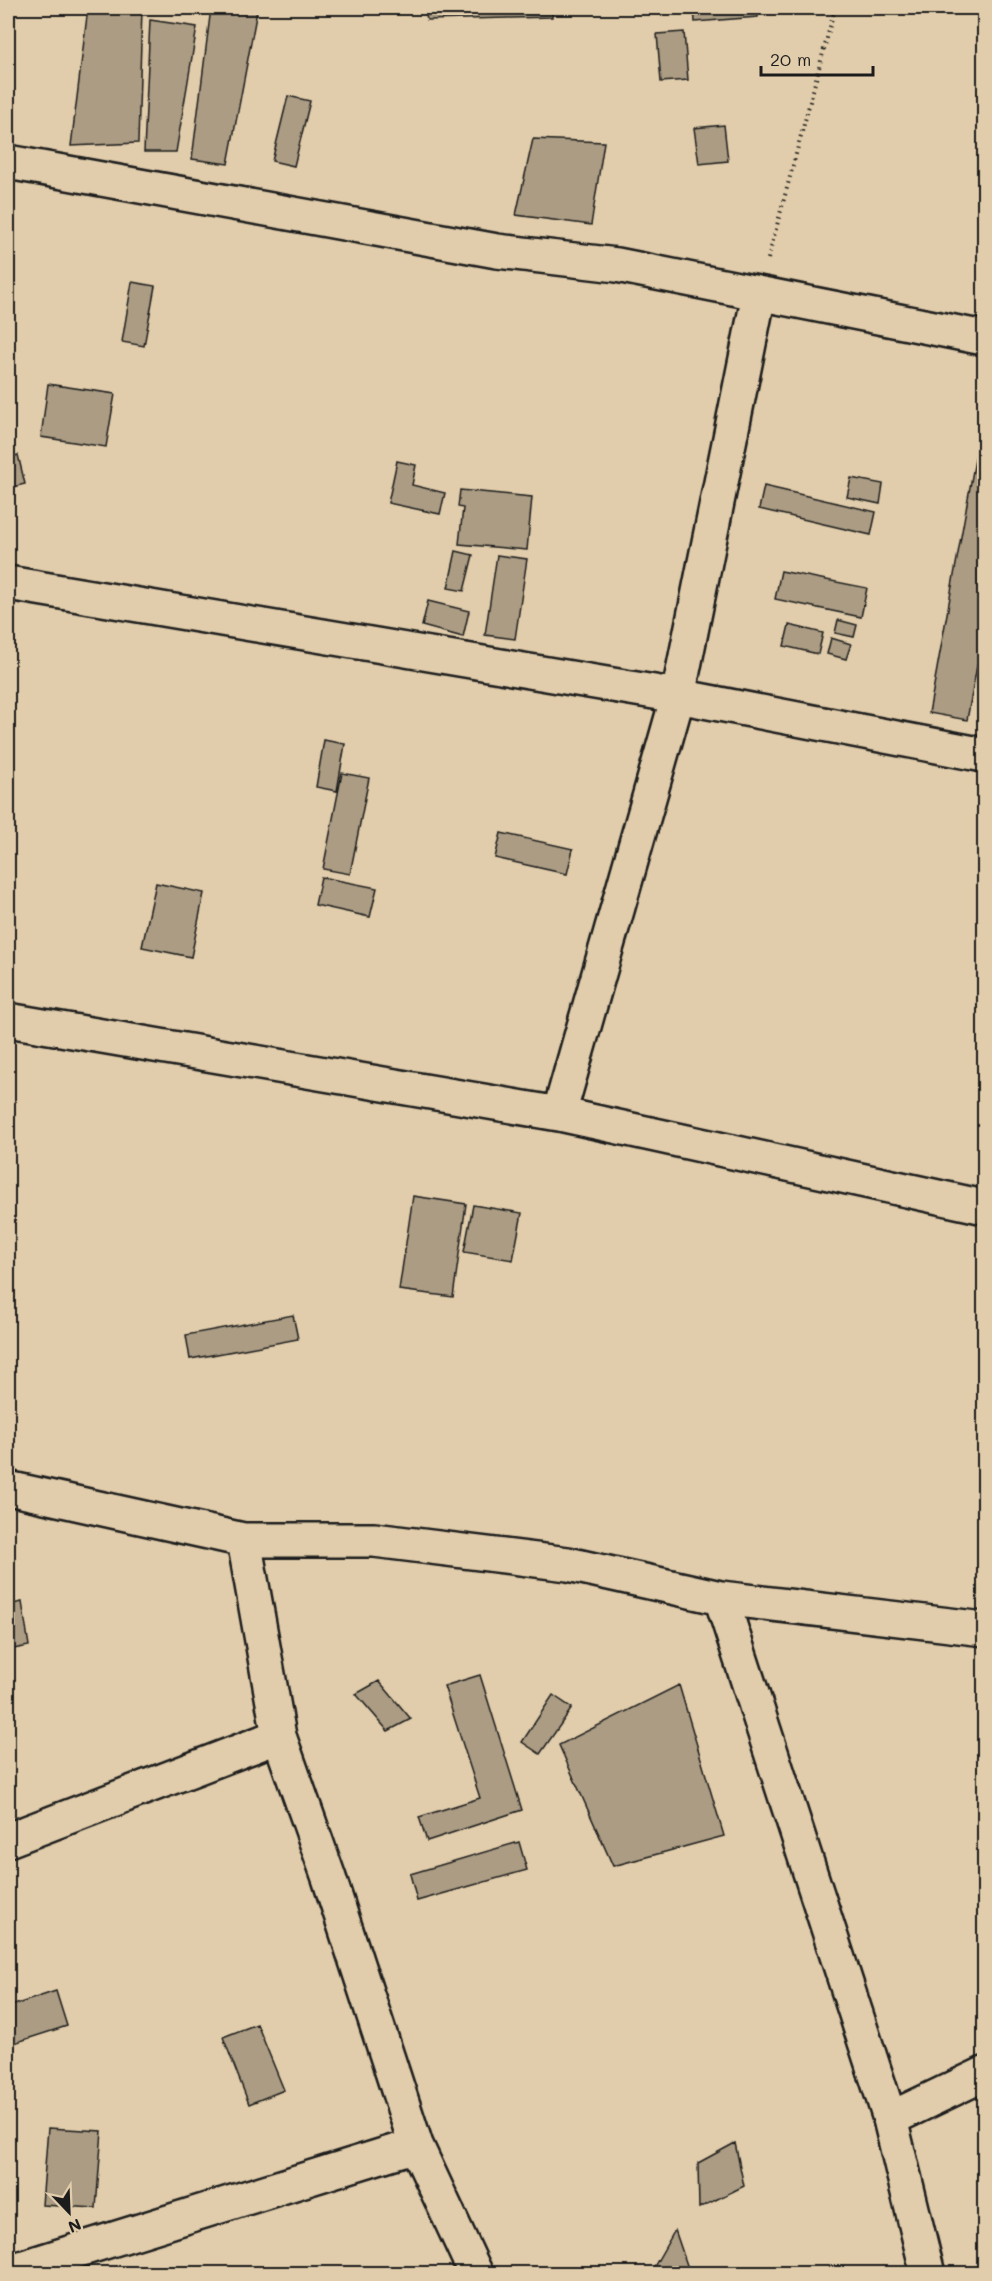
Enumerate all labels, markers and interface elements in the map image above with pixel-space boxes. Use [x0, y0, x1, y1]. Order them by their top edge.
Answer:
scale bar [761, 39, 874, 77]
text: 20 m [770, 47, 811, 71]
north arrow [39, 2182, 99, 2242]
text: N [65, 2214, 85, 2238]

